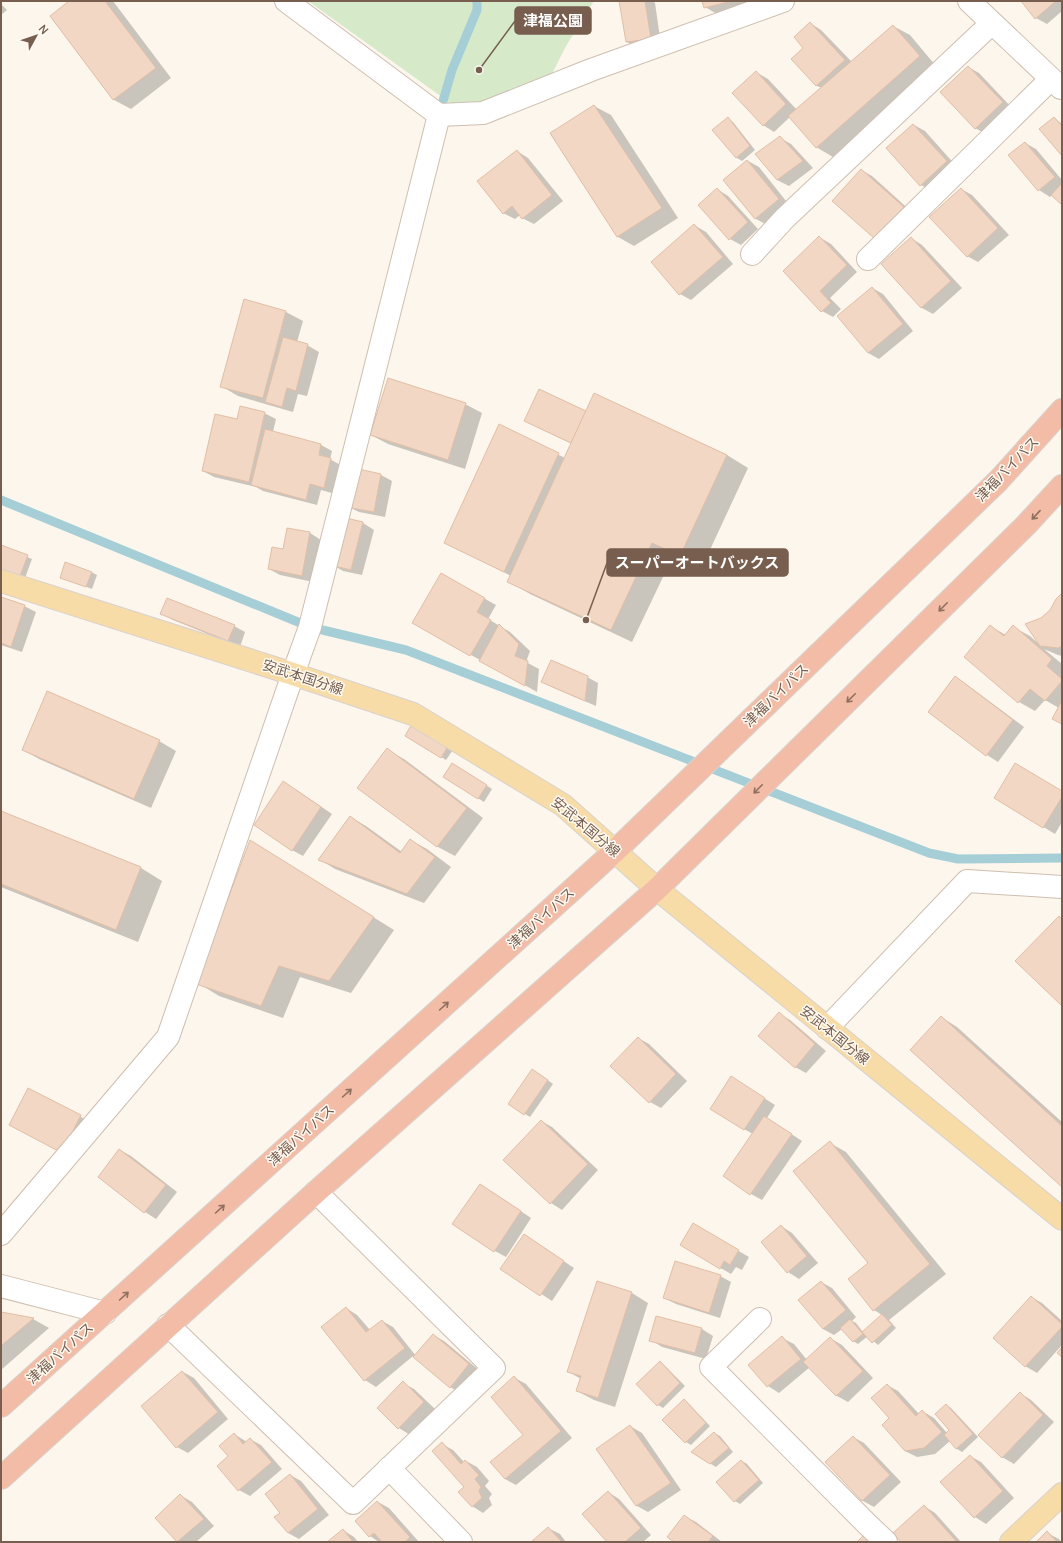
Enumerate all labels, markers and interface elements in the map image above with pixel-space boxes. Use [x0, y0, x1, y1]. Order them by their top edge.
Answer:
callout: 津福公園 [515, 7, 591, 34]
text: 津福公園 [523, 10, 583, 31]
north arrow [16, 16, 56, 56]
text: N [36, 21, 52, 37]
street label: 津福バイパス [971, 432, 1043, 505]
one-way arrow [1031, 510, 1040, 520]
callout: スーパーオートバックス [607, 549, 788, 576]
text: スーパーオートバックス [615, 552, 779, 573]
one-way arrow [938, 602, 948, 612]
street label: 安武本国分線 [260, 655, 346, 699]
street label: 津福バイパス [739, 659, 812, 731]
one-way arrow [846, 693, 856, 703]
one-way arrow [753, 784, 763, 794]
street label: 安武本国分線 [548, 792, 625, 861]
street label: 津福バイパス [503, 883, 578, 953]
one-way arrow [438, 1001, 449, 1010]
street label: 安武本国分線 [797, 1001, 874, 1068]
one-way arrow [342, 1089, 352, 1098]
street label: 津福バイパス [263, 1100, 338, 1170]
one-way arrow [215, 1204, 225, 1213]
one-way arrow [118, 1292, 128, 1301]
street label: 津福バイパス [22, 1318, 97, 1388]

